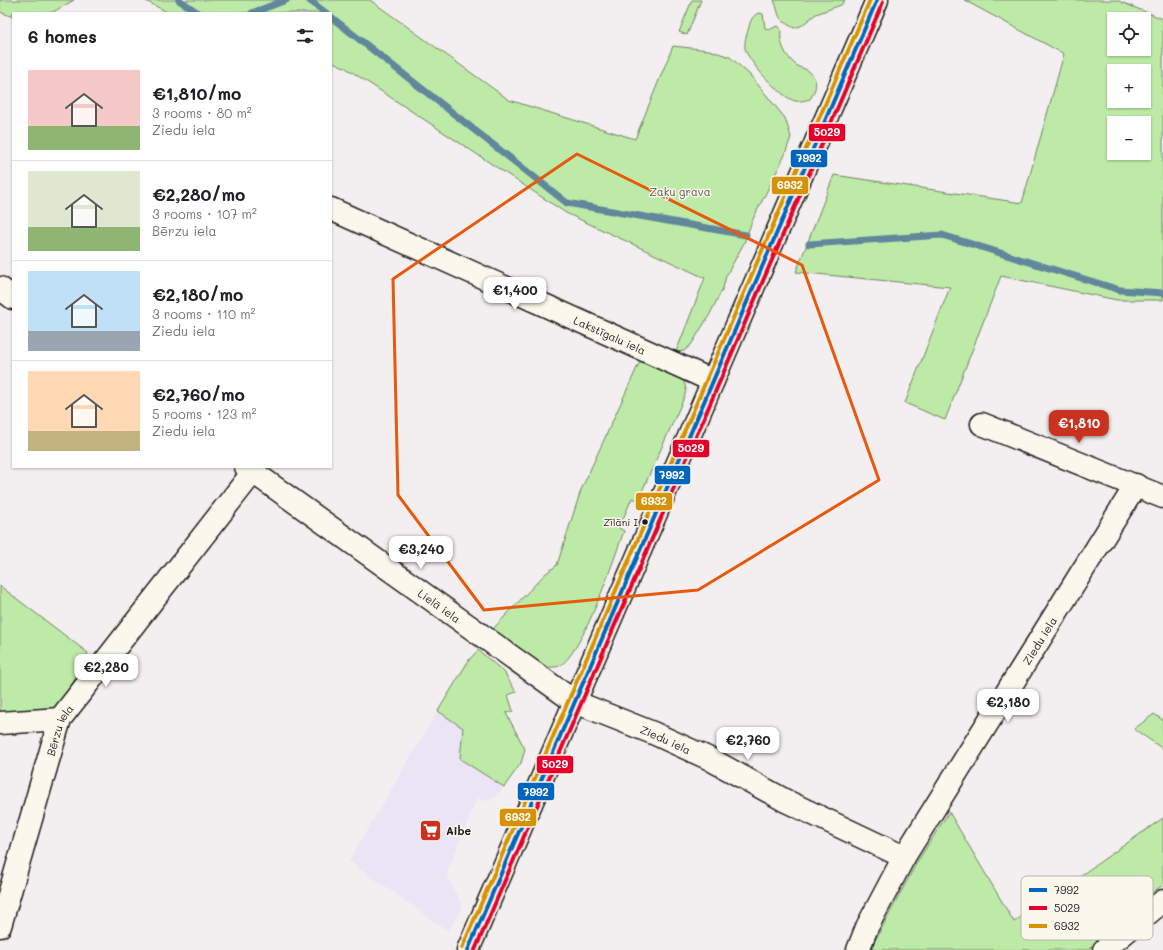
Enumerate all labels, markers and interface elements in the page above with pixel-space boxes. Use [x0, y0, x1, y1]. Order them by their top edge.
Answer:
map controls [1107, 12, 1151, 160]
button: locate [1107, 12, 1151, 56]
text: 6 homes [28, 25, 97, 47]
icon: filters [294, 25, 316, 47]
button: + [1107, 64, 1151, 108]
text: €1,810/mo [152, 82, 241, 104]
icon: home [60, 86, 108, 134]
text: 3 rooms · 80 m² [152, 104, 252, 121]
button: − [1107, 116, 1151, 160]
text: Ziedu iela [152, 121, 216, 138]
line badge: 5029 [808, 123, 846, 142]
text: 5029 [814, 124, 841, 139]
line badge: 7992 [790, 149, 828, 168]
text: 7992 [796, 150, 822, 165]
line badge: 6932 [771, 176, 809, 195]
text: 6932 [777, 177, 803, 192]
text: €2,280/mo [152, 183, 245, 205]
park label: Zaķu grava [649, 184, 711, 200]
icon: home [60, 187, 108, 235]
text: 3 rooms · 107 m² [152, 205, 257, 222]
text: Bērzu iela [152, 222, 217, 239]
pin: €1,400 [482, 277, 548, 311]
text: €1,400 [492, 281, 538, 298]
text: €2,180/mo [152, 283, 243, 305]
icon: home [60, 287, 108, 335]
text: 3 rooms · 110 m² [152, 305, 255, 322]
street label: Lakstīgalu iela [572, 312, 649, 357]
text: Ziedu iela [152, 322, 216, 339]
text: €2,760/mo [152, 383, 245, 405]
icon: home [60, 387, 108, 435]
text: 5 rooms · 123 m² [152, 405, 256, 422]
pin: €1,810 [1046, 410, 1112, 444]
text: €1,810 [1058, 414, 1100, 431]
text: Ziedu iela [152, 422, 216, 439]
line badge: 5029 [672, 439, 710, 458]
text: 5029 [678, 440, 705, 455]
line badge: 7992 [654, 465, 691, 485]
text: 7992 [659, 467, 685, 482]
line badge: 6932 [635, 492, 673, 511]
text: 6932 [641, 493, 667, 508]
place label: Zīlāni I [603, 515, 639, 529]
marker: Zīlāni I [640, 517, 650, 527]
pin: €3,240 [388, 536, 454, 570]
text: €3,240 [398, 540, 444, 557]
street label: Lielā iela [415, 585, 464, 626]
street label: Ziedu iela [1018, 614, 1060, 667]
pin: €2,280 [73, 654, 139, 688]
text: €2,280 [83, 658, 129, 675]
pin: €2,180 [975, 689, 1041, 723]
text: €2,180 [986, 693, 1030, 710]
street label: Bērzu iela [42, 701, 76, 757]
street label: Ziedu iela [638, 721, 694, 757]
pin: €2,760 [715, 727, 781, 761]
text: €2,760 [725, 731, 771, 748]
line badge: 5029 [536, 755, 574, 774]
text: 5029 [542, 756, 569, 771]
line badge: 7992 [517, 782, 555, 801]
text: 7992 [523, 784, 549, 799]
line badge: 6932 [499, 808, 537, 827]
text: 6932 [505, 809, 531, 824]
supermarket icon: Aibe [417, 817, 443, 843]
place label: Aibe [446, 823, 471, 838]
legend [1021, 876, 1153, 940]
text: 7992 [1054, 882, 1079, 897]
text: 5029 [1054, 900, 1080, 915]
text: 6932 [1054, 918, 1080, 933]

